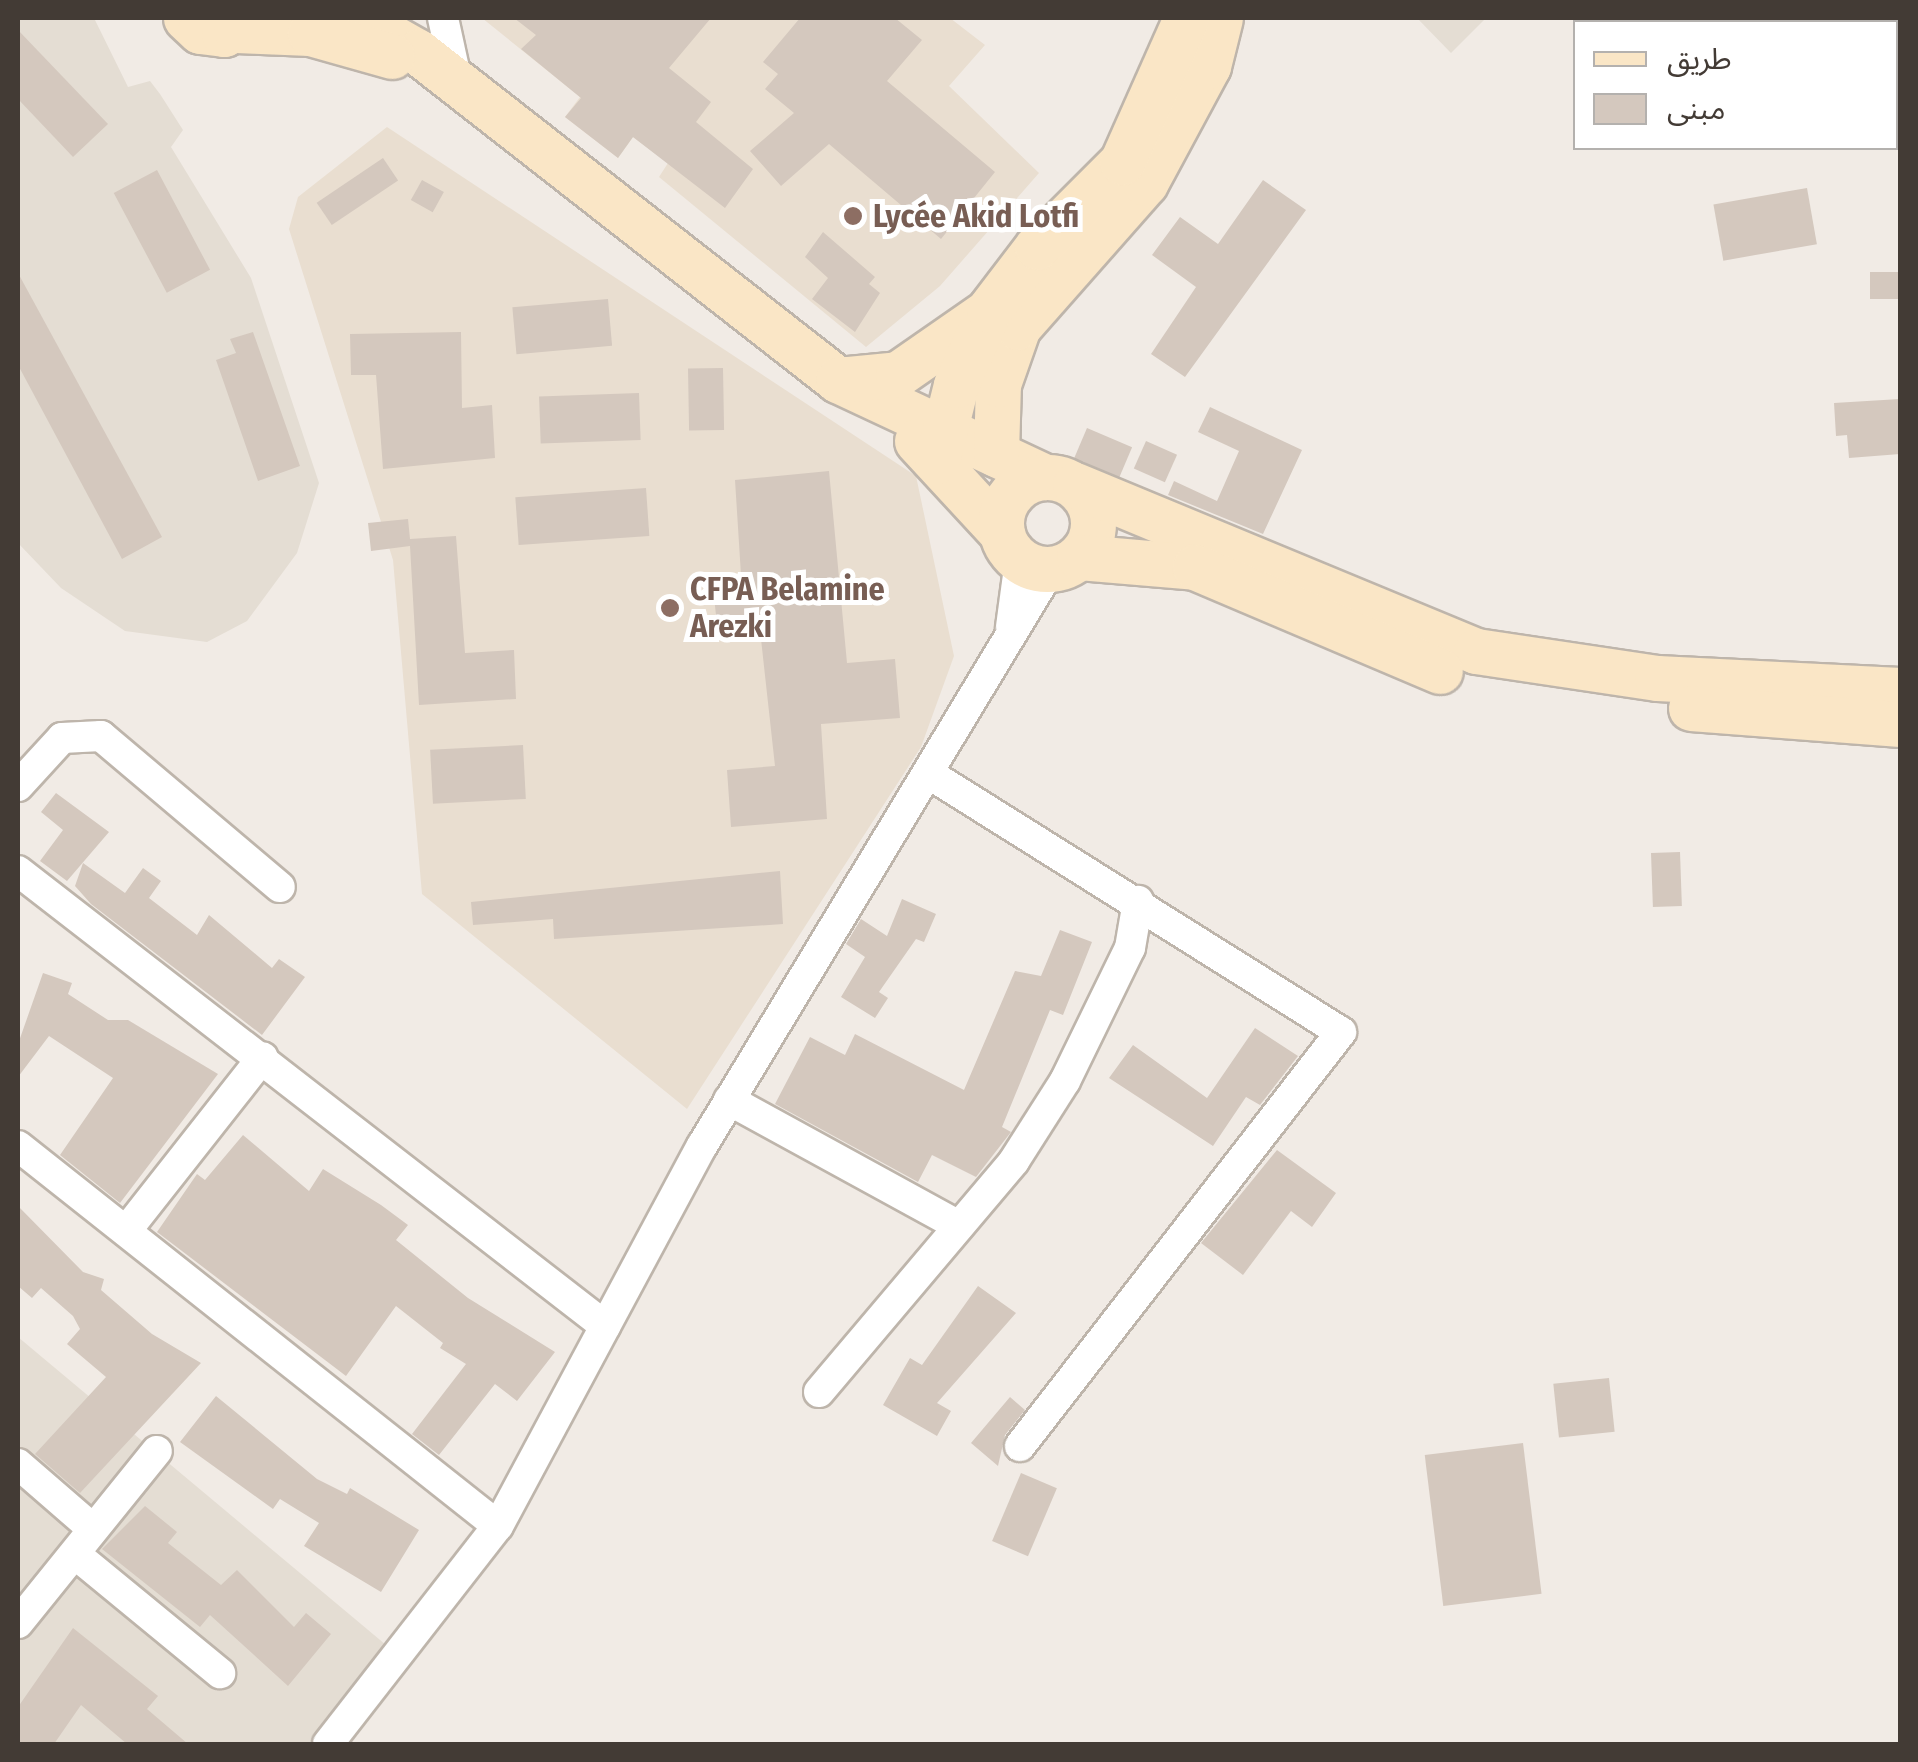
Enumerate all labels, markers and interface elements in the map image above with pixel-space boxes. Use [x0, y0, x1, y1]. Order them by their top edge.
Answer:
legend [1573, 20, 1898, 150]
text: طريق [1667, 41, 1732, 77]
text: مبنى [1667, 91, 1725, 127]
place label: Lycée Akid Lotfi [873, 197, 1079, 235]
marker: Lycée Akid Lotfi [842, 205, 864, 227]
place label: CFPA Belamine Arezki [690, 571, 885, 646]
marker: CFPA Belamine Arezki [659, 597, 681, 619]

